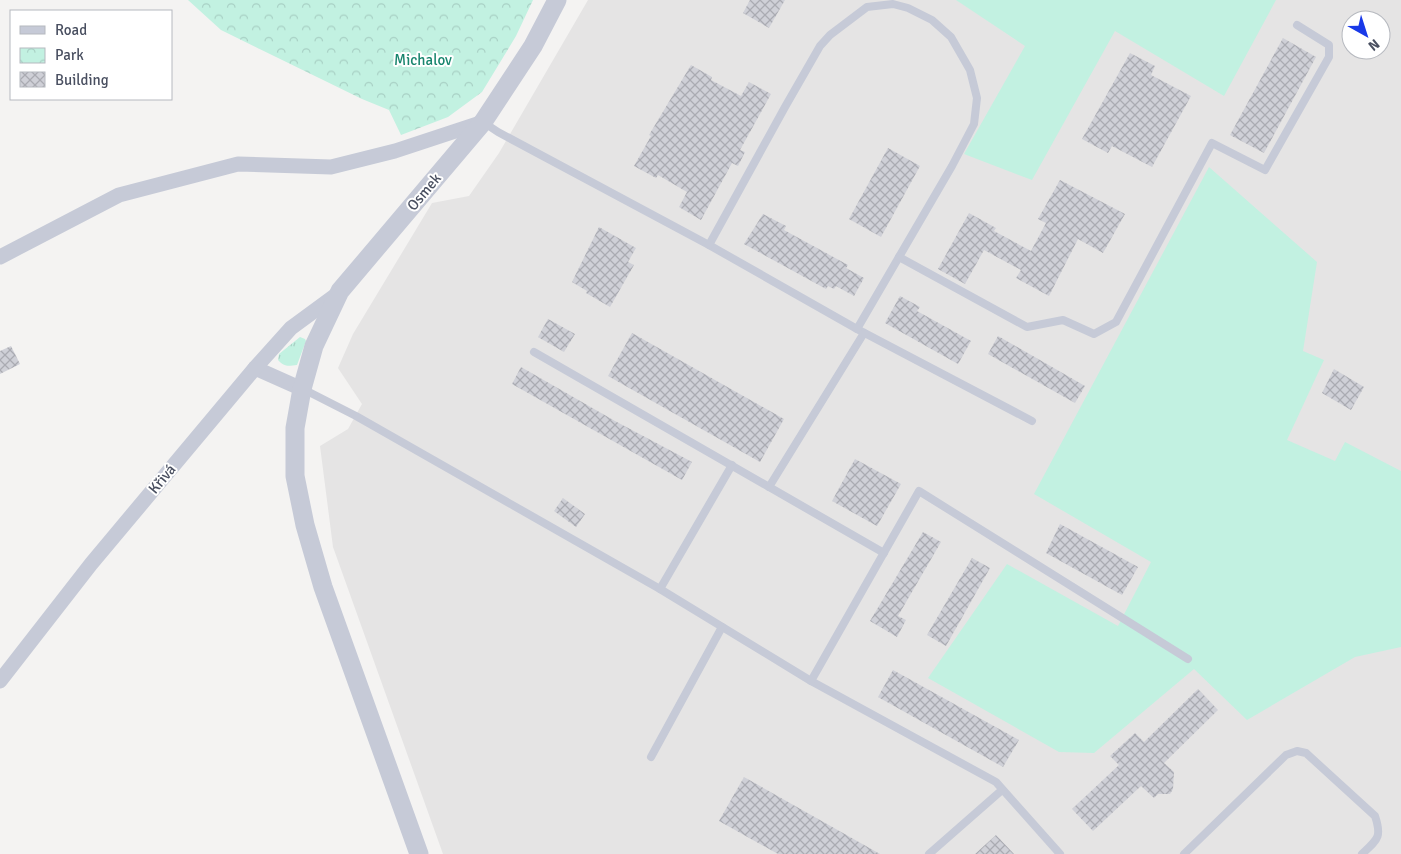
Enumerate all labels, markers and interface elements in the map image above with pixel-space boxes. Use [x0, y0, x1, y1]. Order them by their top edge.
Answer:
legend [10, 10, 172, 100]
north arrow [1341, 10, 1391, 60]
text: Road [55, 21, 87, 39]
text: N [1365, 35, 1383, 54]
text: Park [55, 46, 84, 64]
park label: Michalov [394, 51, 452, 69]
text: Building [55, 71, 109, 89]
street label: Osmek [403, 169, 445, 214]
street label: Křivá [144, 461, 180, 497]

